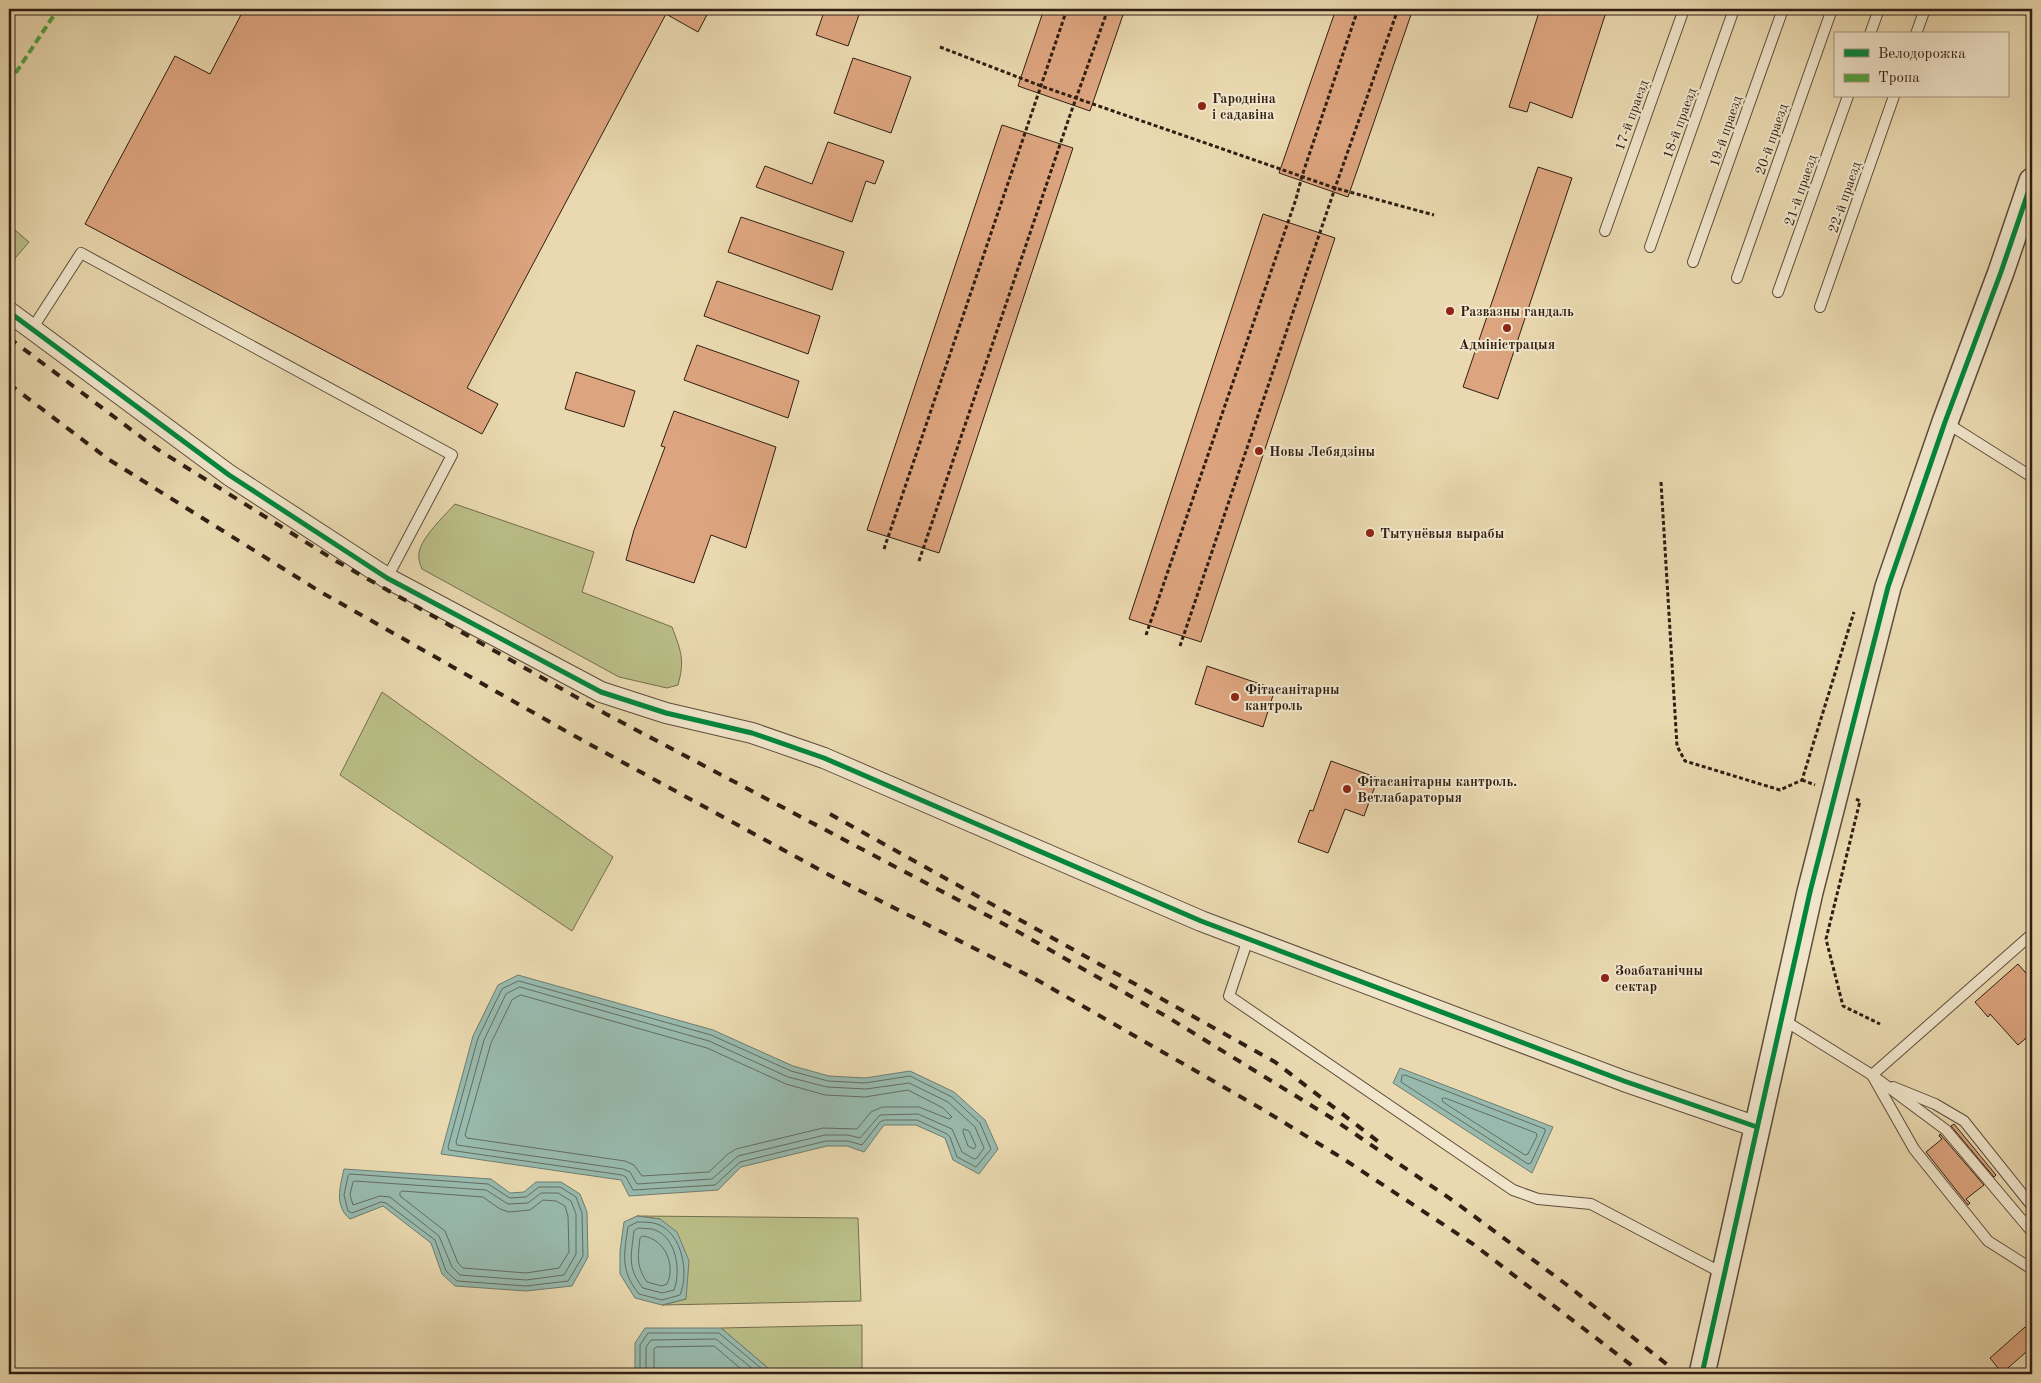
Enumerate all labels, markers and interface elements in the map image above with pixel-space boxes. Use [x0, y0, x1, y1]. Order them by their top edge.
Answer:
legend [1834, 32, 2008, 98]
text: Велодорожка [1878, 47, 1966, 62]
text: Тропа [1878, 71, 1920, 86]
street label: 17-й праезд [1613, 78, 1651, 153]
street label: 18-й праезд [1661, 86, 1699, 161]
place label: Гародніна і садавіна [1212, 92, 1276, 122]
street label: 19-й праезд [1707, 94, 1745, 169]
marker: Гародніна і садавіна [1196, 100, 1208, 112]
street label: 20-й праезд [1753, 102, 1791, 177]
street label: 21-й праезд [1782, 153, 1820, 228]
street label: 22-й праезд [1826, 160, 1864, 235]
marker: Развазны гандаль [1444, 305, 1456, 317]
place label: Развазны гандаль [1460, 305, 1574, 319]
marker: Адміністрацыя [1501, 322, 1513, 334]
place label: Адміністрацыя [1459, 338, 1555, 352]
marker: Новы Лебядзіны [1253, 445, 1265, 457]
place label: Новы Лебядзіны [1269, 445, 1376, 459]
marker: Тытунёвыя вырабы [1364, 527, 1376, 539]
place label: Тытунёвыя вырабы [1380, 527, 1505, 541]
place label: Фітасанітарны кантроль [1245, 683, 1340, 713]
marker: Фітасанітарны кантроль [1229, 691, 1241, 703]
place label: Фітасанітарны кантроль. Ветлабараторыя [1357, 775, 1517, 805]
marker: Фітасанітарны кантроль. Ветлабараторыя [1341, 783, 1353, 795]
place label: Зоабатанічны сектар [1615, 964, 1703, 994]
marker: Зоабатанічны сектар [1599, 972, 1611, 984]

